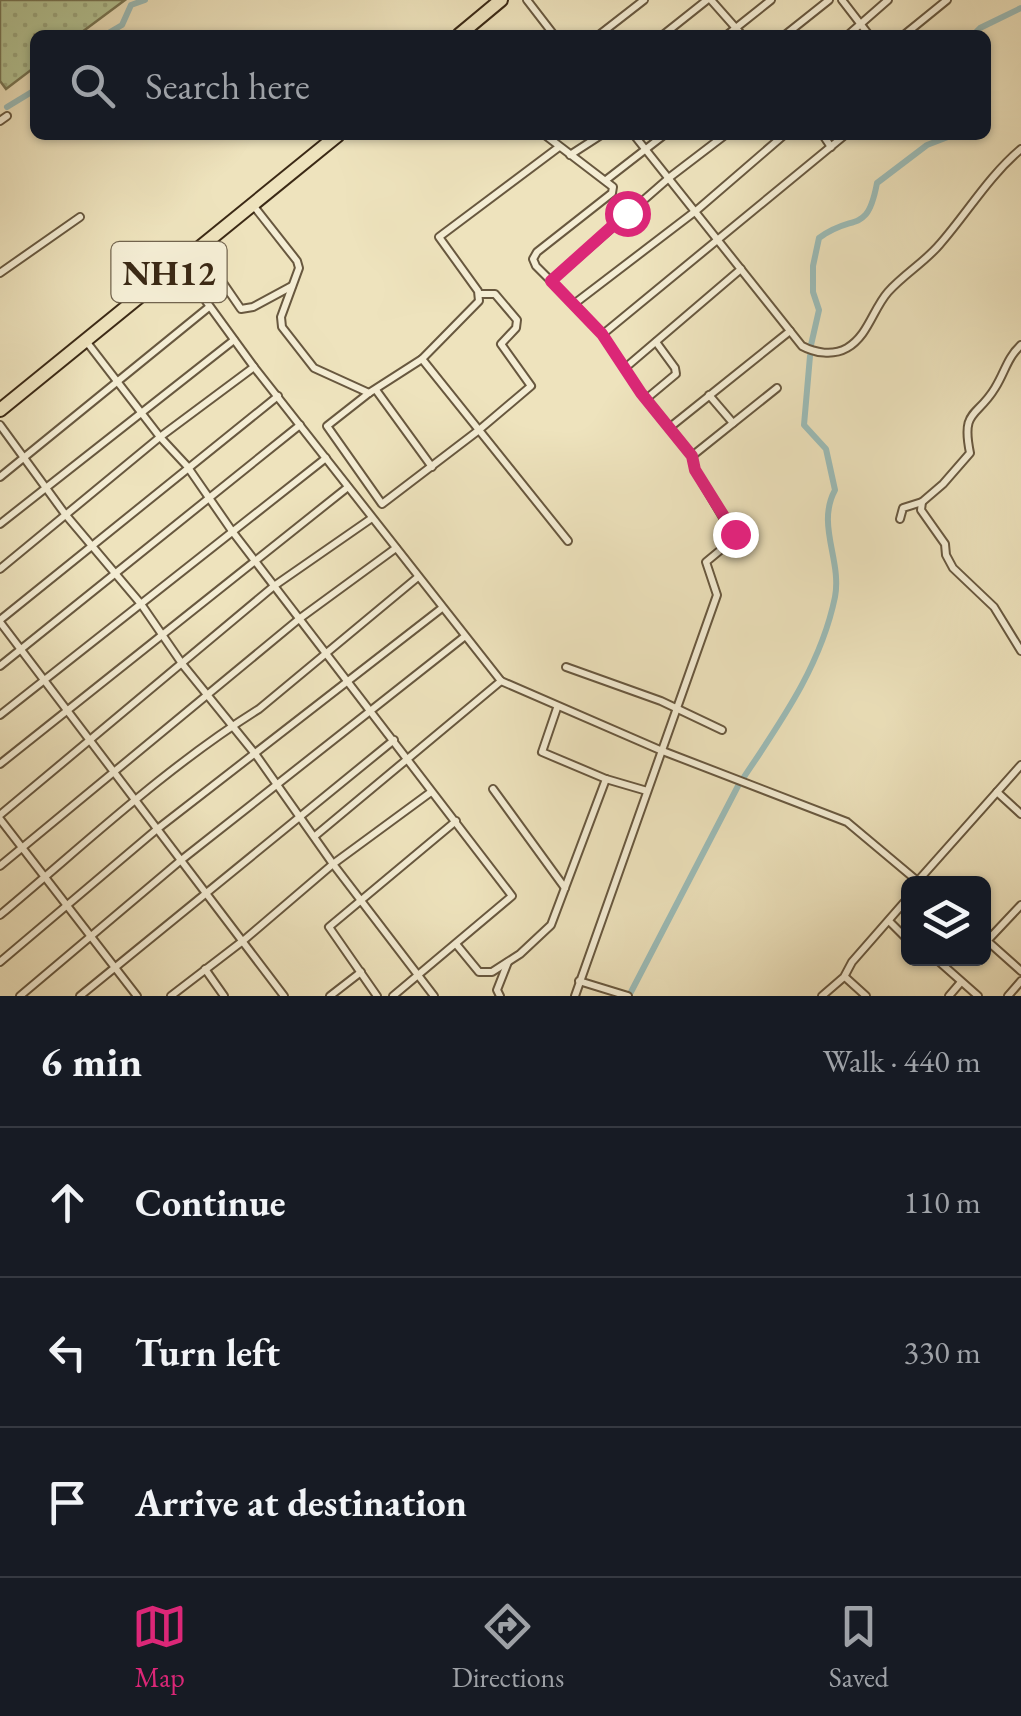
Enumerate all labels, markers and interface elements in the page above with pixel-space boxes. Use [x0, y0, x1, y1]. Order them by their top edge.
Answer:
search box [30, 30, 991, 140]
icon: search [65, 58, 120, 113]
text: Search here [145, 61, 310, 110]
route start [605, 191, 651, 237]
road number: NH12 [111, 242, 226, 302]
route end [713, 512, 759, 558]
map controls [901, 876, 991, 966]
button: layers [901, 876, 991, 966]
text: 6 min [40, 1034, 142, 1089]
text: Walk · 440 m [823, 1040, 981, 1082]
icon: ahead [40, 1175, 95, 1230]
text: Continue [135, 1178, 286, 1227]
text: 110 m [904, 1181, 981, 1223]
icon: left [40, 1325, 95, 1380]
text: Turn left [135, 1328, 280, 1377]
text: 330 m [904, 1331, 981, 1373]
icon: arrive [40, 1475, 95, 1530]
text: Arrive at destination [135, 1478, 467, 1527]
tab: Map [132, 1599, 187, 1695]
tab: Directions [452, 1599, 564, 1695]
tab: Saved [829, 1599, 889, 1695]

